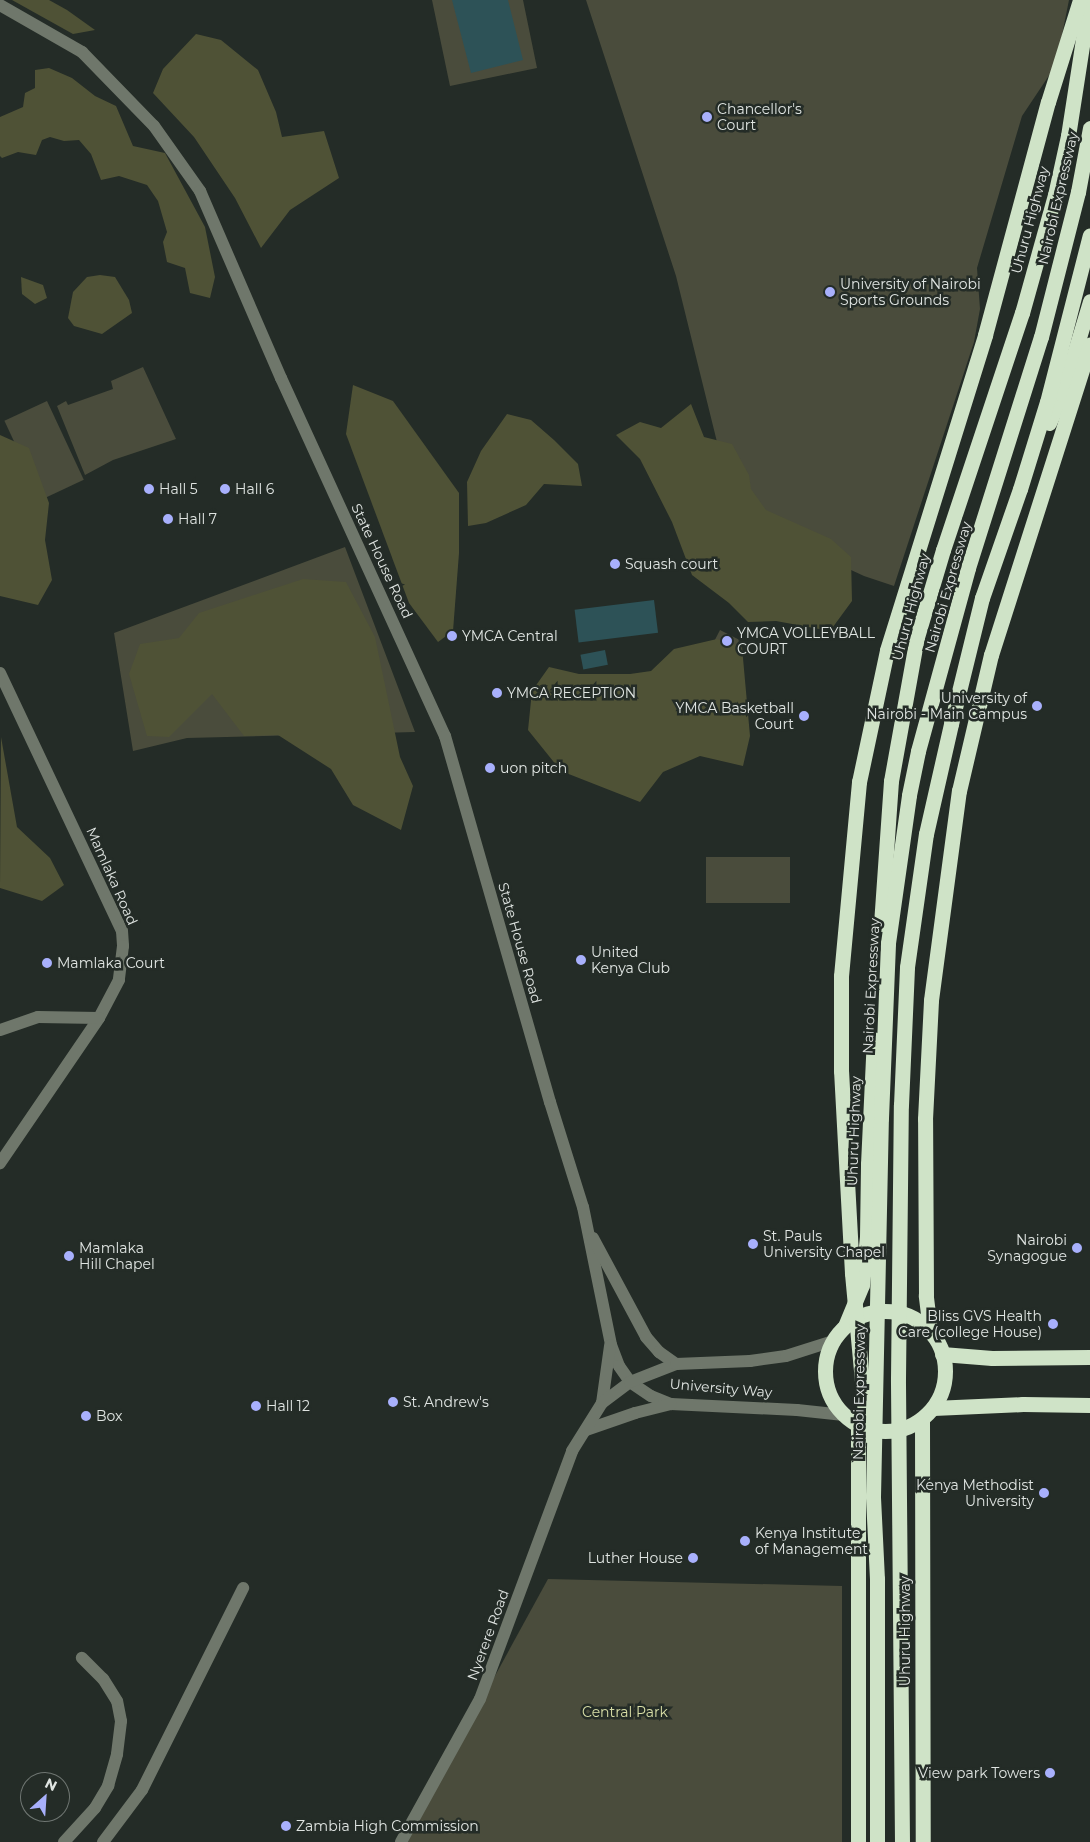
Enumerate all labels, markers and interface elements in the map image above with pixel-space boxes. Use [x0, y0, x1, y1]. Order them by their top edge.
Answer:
place label: Chancellor's Court [717, 101, 802, 134]
marker: Chancellor's Court [701, 111, 713, 123]
street label: Nairobi Expressway [1035, 130, 1081, 266]
street label: Uhuru Highway [1008, 165, 1052, 275]
place label: University of Nairobi Sports Grounds [840, 276, 981, 308]
marker: University of Nairobi Sports Grounds [824, 286, 836, 298]
place label: Hall 5 [159, 481, 198, 497]
place label: Hall 6 [235, 481, 274, 497]
marker: Hall 5 [143, 483, 155, 495]
marker: Hall 6 [219, 483, 231, 495]
street label: State House Road [348, 501, 416, 621]
place label: Hall 7 [178, 511, 217, 527]
marker: Hall 7 [162, 513, 174, 525]
street label: Nairobi Expressway [921, 519, 975, 655]
street label: Uhuru Highway [889, 552, 933, 662]
place label: Squash court [625, 556, 718, 572]
marker: Squash court [609, 558, 621, 570]
place label: YMCA VOLLEYBALL COURT [737, 625, 875, 658]
place label: YMCA Central [462, 628, 558, 644]
marker: YMCA Central [446, 630, 458, 642]
marker: YMCA VOLLEYBALL COURT [721, 635, 733, 647]
place label: YMCA RECEPTION [507, 685, 636, 701]
marker: YMCA RECEPTION [491, 687, 503, 699]
place label: University of Nairobi - Main Campus [866, 690, 1027, 722]
place label: YMCA Basketball Court [675, 700, 794, 732]
marker: University of Nairobi - Main Campus [1031, 700, 1043, 712]
marker: YMCA Basketball Court [798, 710, 810, 722]
place label: uon pitch [500, 760, 567, 776]
marker: uon pitch [484, 762, 496, 774]
street label: Mamlaka Road [83, 824, 141, 928]
street label: State House Road [495, 881, 545, 1005]
street label: Nairobi Expressway [859, 918, 883, 1054]
place label: United Kenya Club [591, 944, 670, 976]
marker: United Kenya Club [575, 954, 587, 966]
place label: Mamlaka Court [57, 955, 165, 971]
marker: Mamlaka Court [41, 957, 53, 969]
street label: Uhuru Highway [844, 1076, 864, 1186]
place label: St. Pauls University Chapel [763, 1228, 885, 1260]
place label: Nairobi Synagogue [987, 1232, 1067, 1264]
marker: St. Pauls University Chapel [747, 1238, 759, 1250]
place label: Mamlaka Hill Chapel [79, 1240, 155, 1272]
marker: Nairobi Synagogue [1071, 1242, 1083, 1254]
marker: Mamlaka Hill Chapel [63, 1250, 75, 1262]
place label: Bliss GVS Health Care (college House) [898, 1308, 1042, 1340]
marker: Bliss GVS Health Care (college House) [1046, 1317, 1060, 1331]
street label: Nairobi Expressway [849, 1324, 869, 1460]
street label: University Way [669, 1375, 773, 1401]
place label: St. Andrew's [403, 1394, 489, 1410]
marker: St. Andrew's [387, 1396, 399, 1408]
place label: Hall 12 [266, 1398, 310, 1414]
marker: Hall 12 [250, 1400, 262, 1412]
place label: Box [96, 1408, 123, 1424]
marker: Box [80, 1410, 92, 1422]
place label: Kenya Methodist University [916, 1477, 1034, 1510]
marker: Kenya Methodist University [1038, 1487, 1050, 1499]
place label: Kenya Institute of Management [755, 1525, 868, 1558]
marker: Kenya Institute of Management [739, 1535, 751, 1547]
place label: Luther House [588, 1550, 683, 1566]
marker: Luther House [687, 1552, 699, 1564]
street label: Uhuru Highway [897, 1576, 913, 1686]
street label: Nyerere Road [464, 1587, 512, 1683]
park label: Central Park [582, 1704, 668, 1720]
place label: View park Towers [918, 1765, 1040, 1781]
marker: View park Towers [1044, 1767, 1056, 1779]
north arrow [20, 1772, 70, 1822]
text: N [42, 1774, 60, 1795]
place label: Zambia High Commission [296, 1818, 479, 1834]
marker: Zambia High Commission [280, 1820, 292, 1832]

